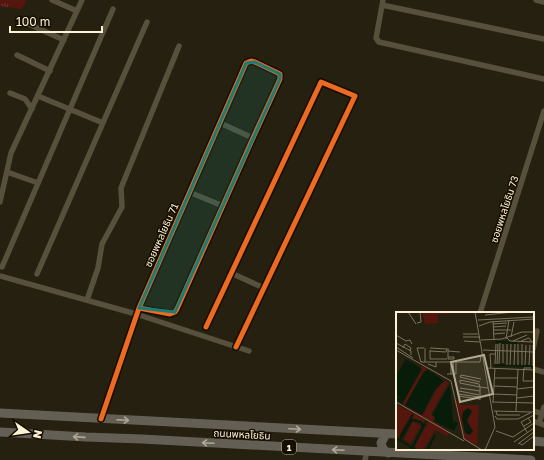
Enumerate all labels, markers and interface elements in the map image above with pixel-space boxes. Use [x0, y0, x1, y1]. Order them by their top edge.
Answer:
scale bar [10, 8, 102, 34]
text: 100 m [16, 14, 50, 29]
street label: ซอยพหลโยธิน 73 [488, 174, 521, 244]
street label: ซอยพหลโยธิน 71 [142, 201, 181, 269]
inset map [396, 312, 534, 450]
north arrow [8, 412, 48, 452]
one-way arrow [116, 416, 129, 424]
one-way arrow [288, 426, 301, 433]
street label: ถนนพหลโยธิน [213, 427, 271, 441]
text: N [31, 429, 46, 440]
one-way arrow [73, 433, 86, 440]
one-way arrow [202, 439, 215, 447]
road number: 1 [282, 440, 296, 454]
one-way arrow [332, 446, 345, 454]

